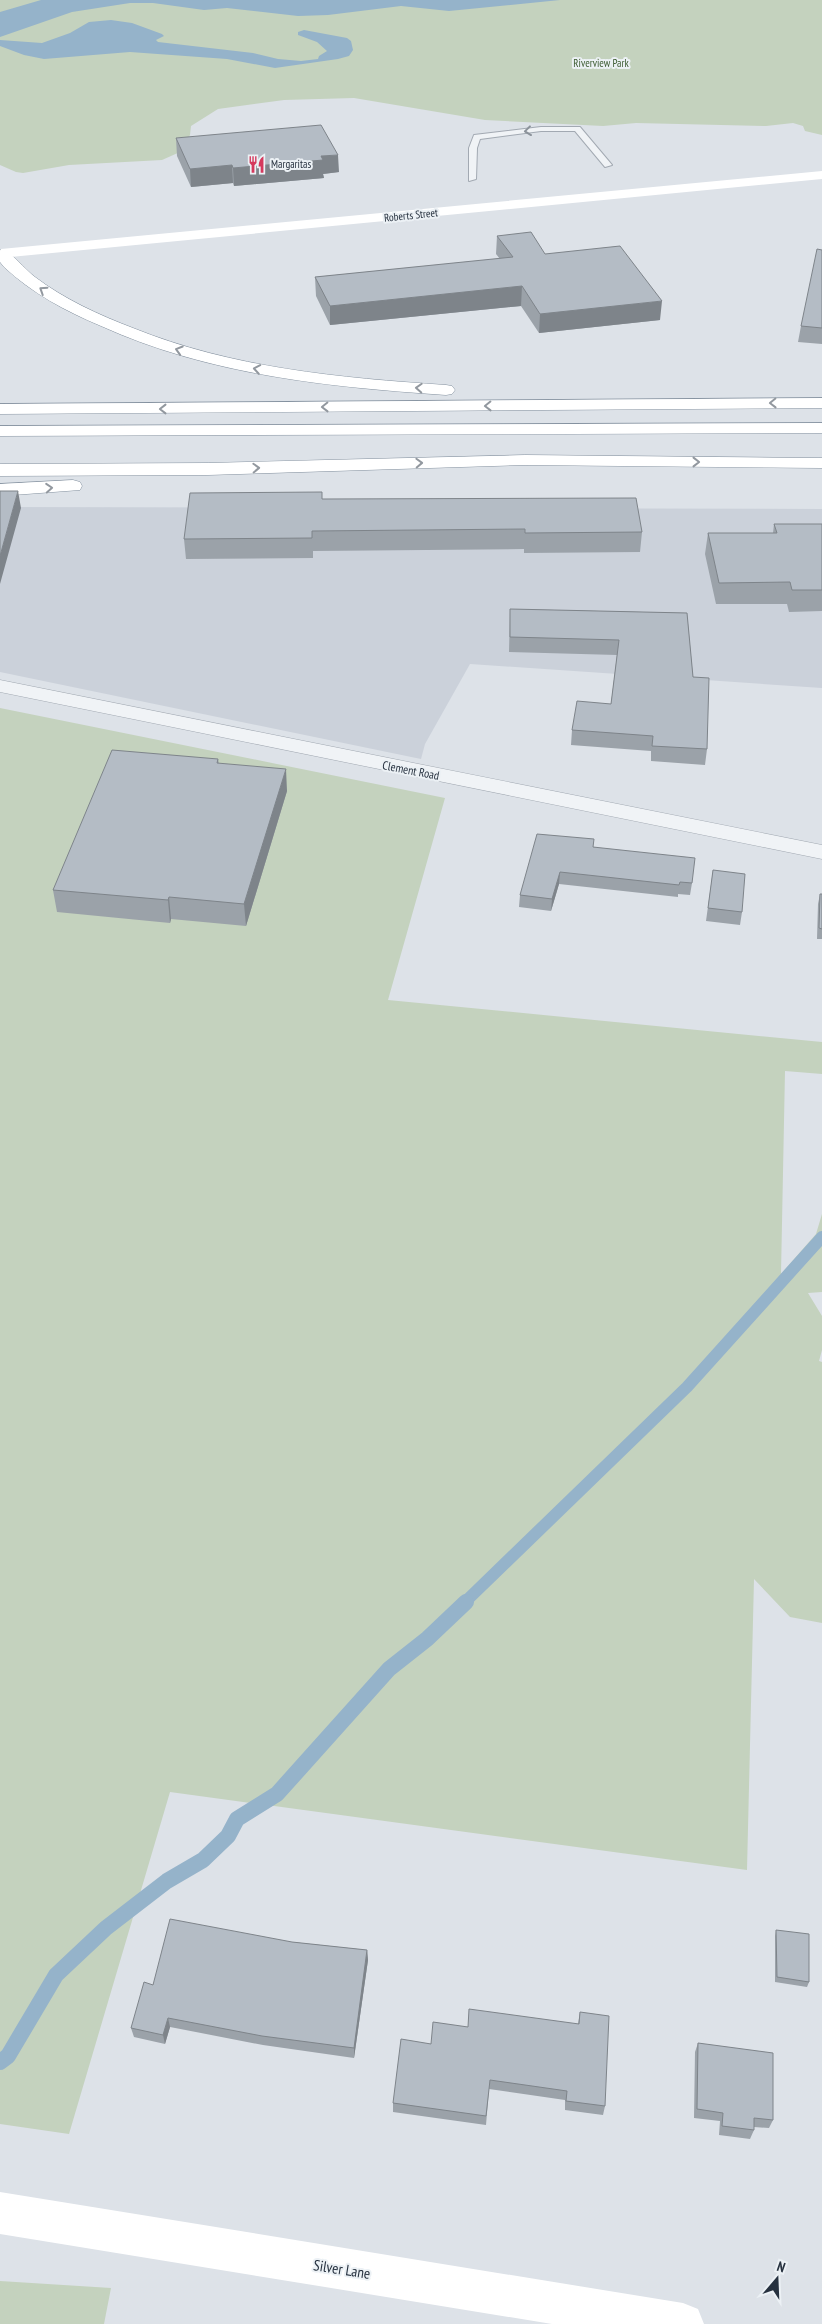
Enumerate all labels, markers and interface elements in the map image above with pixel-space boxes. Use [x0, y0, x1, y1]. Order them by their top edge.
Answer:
park label: Riverview Park [573, 56, 630, 70]
one-way arrow [524, 125, 532, 136]
restaurant icon: Margaritas [247, 154, 267, 174]
place label: Margaritas [271, 157, 311, 171]
street label: Roberts Street [383, 205, 439, 225]
one-way arrow [39, 287, 48, 296]
one-way arrow [175, 346, 184, 356]
one-way arrow [253, 364, 262, 374]
one-way arrow [414, 383, 422, 394]
one-way arrow [769, 398, 777, 408]
one-way arrow [484, 401, 492, 411]
one-way arrow [321, 402, 329, 413]
one-way arrow [159, 404, 166, 414]
one-way arrow [692, 457, 700, 467]
one-way arrow [415, 458, 423, 468]
one-way arrow [252, 462, 260, 473]
one-way arrow [45, 483, 53, 494]
street label: Clement Road [381, 757, 441, 783]
north arrow [752, 2254, 802, 2304]
street label: Silver Lane [312, 2255, 372, 2283]
text: N [775, 2257, 788, 2276]

